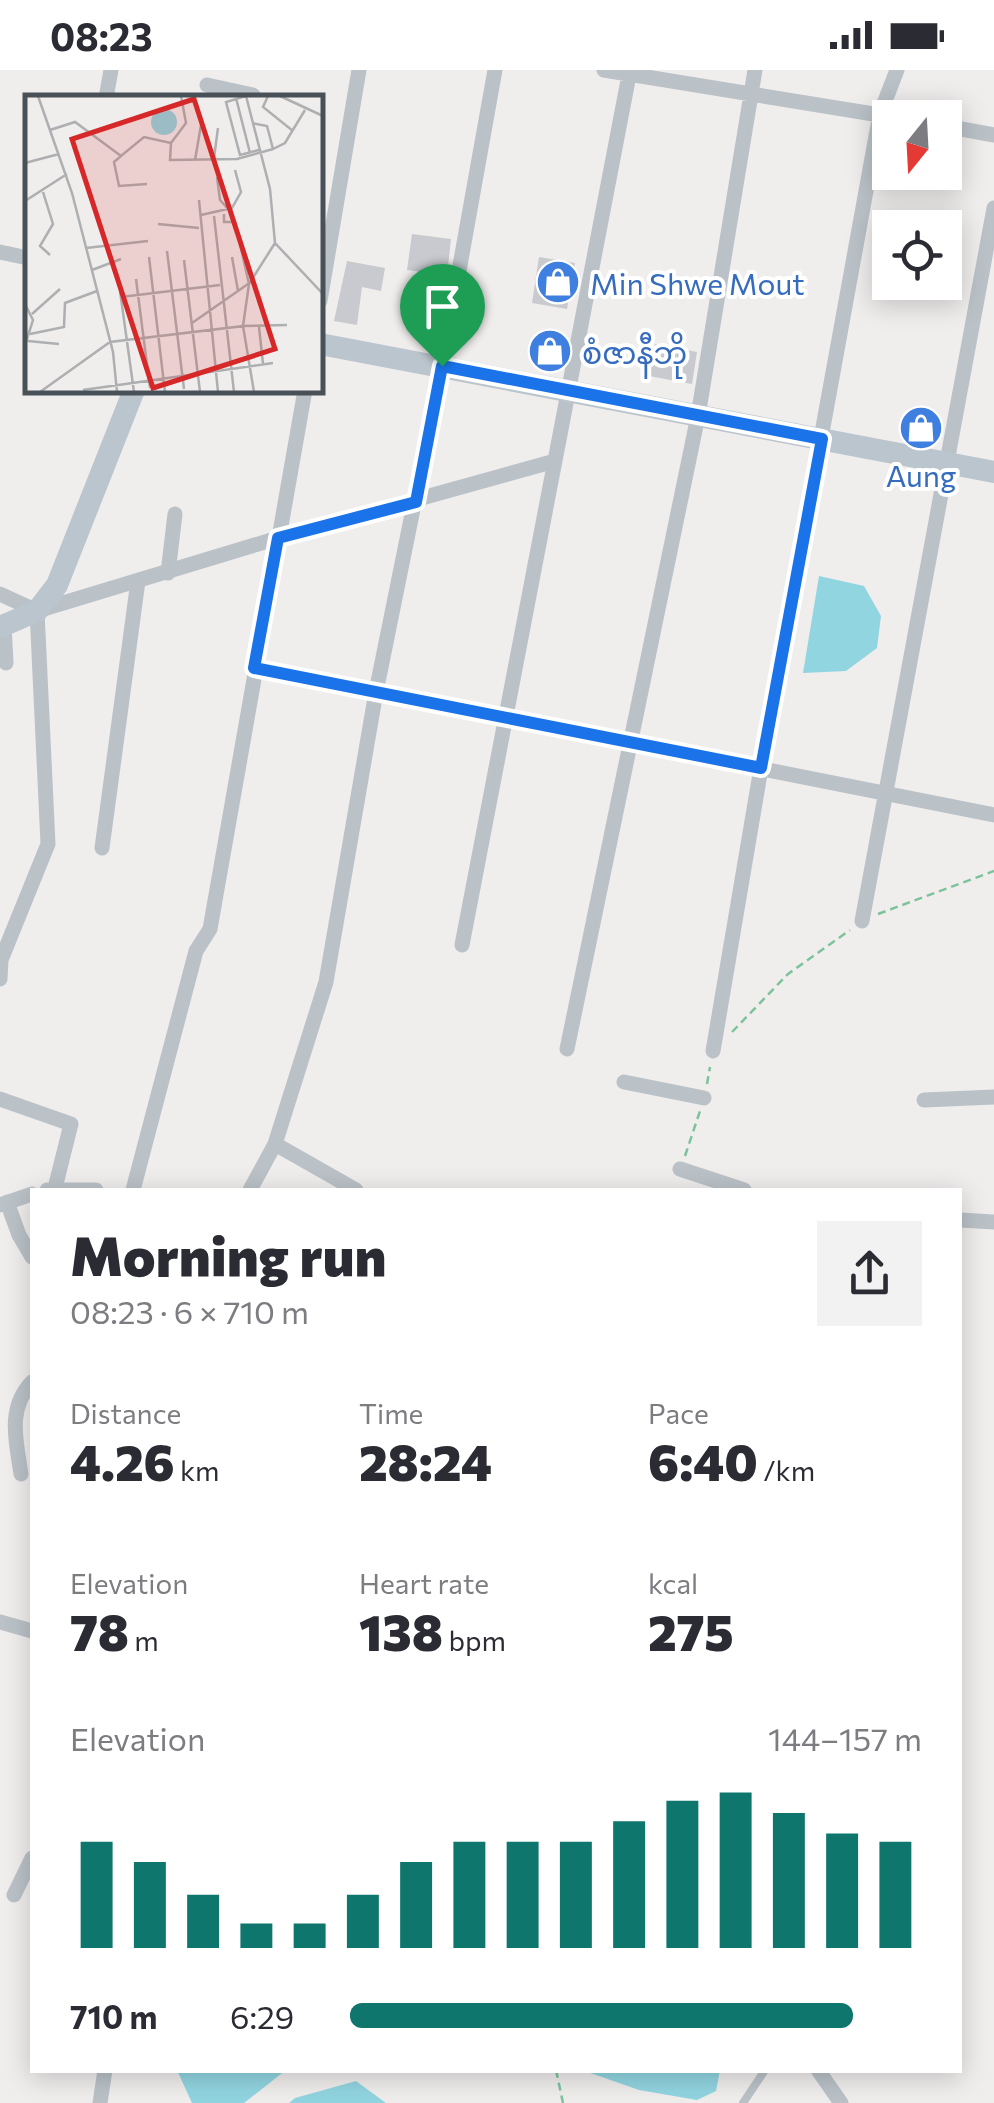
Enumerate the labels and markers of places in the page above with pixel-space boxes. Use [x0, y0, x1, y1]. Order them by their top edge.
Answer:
shop icon: Min Shwe Mout [535, 259, 581, 305]
pin [400, 264, 485, 367]
place label: Min Shwe Mout [590, 264, 805, 301]
shop icon: စံဇာနီဘို [527, 328, 573, 374]
place label: စံဇာနီဘို [582, 332, 687, 379]
shop icon: Aung [898, 405, 944, 451]
place label: Aung [886, 456, 956, 493]

